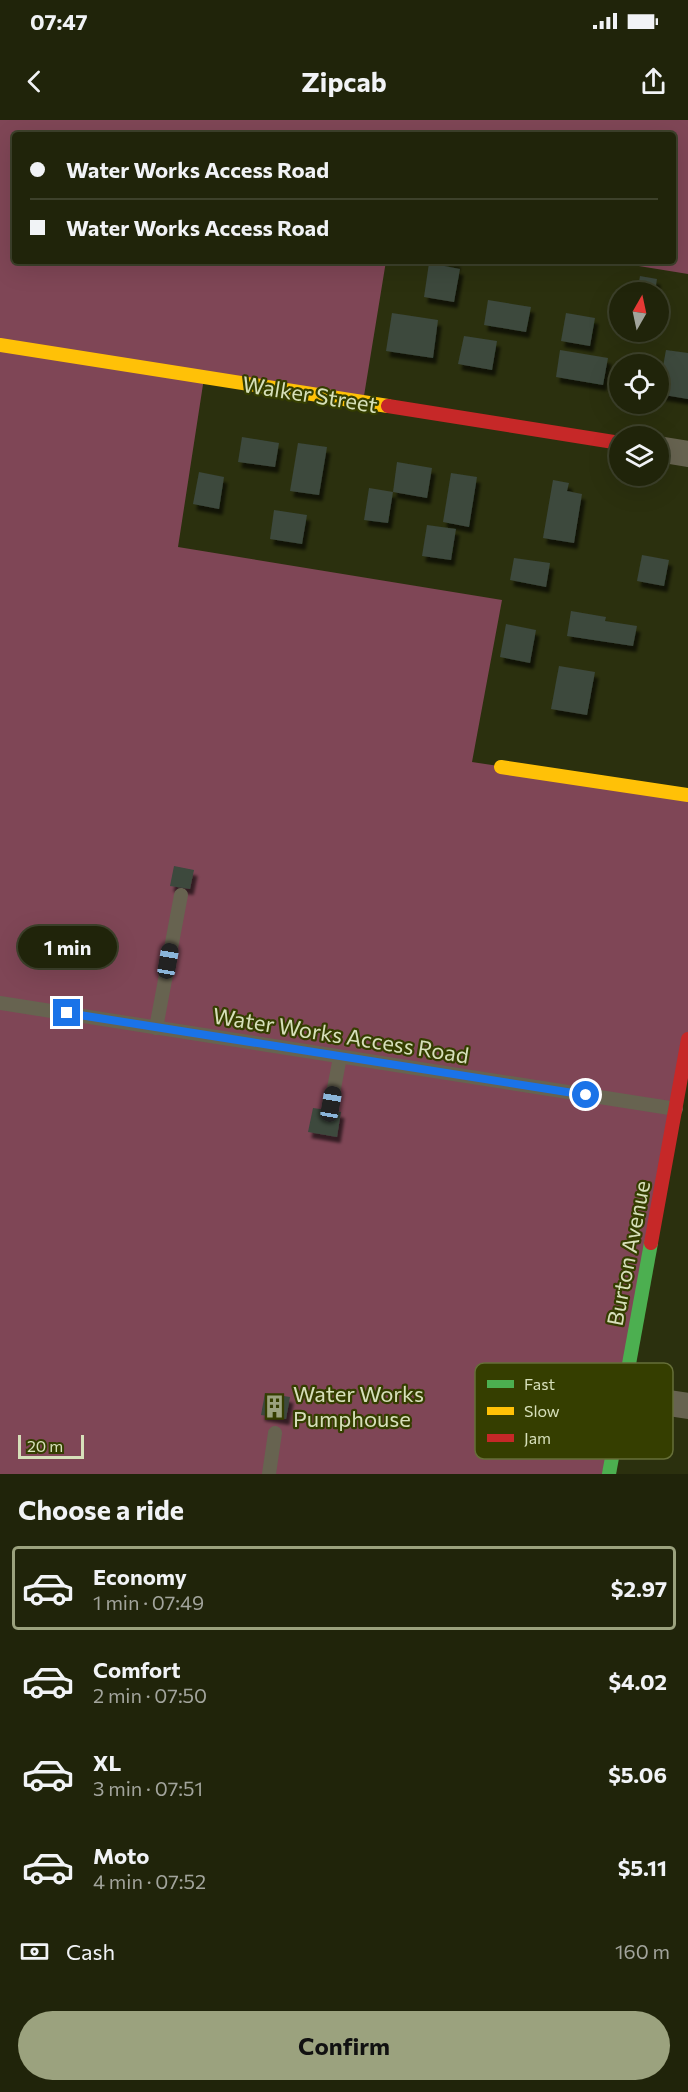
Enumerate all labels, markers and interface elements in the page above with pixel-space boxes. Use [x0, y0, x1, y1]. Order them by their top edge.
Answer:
text: 07:47 [30, 8, 87, 35]
icon: back [18, 65, 51, 98]
text: Zipcab [301, 65, 387, 98]
icon: share [637, 65, 670, 98]
text: Water Works Access Road [66, 156, 329, 183]
text: Water Works Access Road [66, 214, 329, 241]
north arrow [609, 282, 669, 342]
map controls [609, 282, 669, 486]
button: locate [609, 354, 669, 414]
street label: Walker Street [240, 370, 380, 418]
button: layers [609, 426, 669, 486]
callout: 1 min [17, 926, 116, 968]
text: 1 min [44, 935, 91, 959]
car [156, 942, 180, 980]
route end [53, 999, 80, 1026]
street label: Water Works Access Road [211, 1001, 471, 1069]
route start [572, 1081, 599, 1108]
car [319, 1085, 343, 1123]
street label: Burton Avenue [601, 1178, 655, 1328]
legend [475, 1363, 673, 1459]
text: Fast [524, 1374, 555, 1393]
place label: Water Works Pumphouse [293, 1380, 424, 1432]
building icon: Water Works Pumphouse [262, 1393, 288, 1419]
text: Slow [524, 1401, 560, 1420]
text: Jam [524, 1428, 551, 1447]
scale bar [18, 1432, 84, 1460]
text: 20 m [27, 1436, 63, 1455]
text: Choose a ride [18, 1493, 184, 1526]
icon: car [21, 1561, 75, 1615]
text: Economy [93, 1563, 187, 1590]
text: $2.97 [611, 1575, 667, 1602]
text: 1 min · 07:49 [93, 1590, 204, 1614]
icon: car [21, 1654, 75, 1708]
text: Comfort [93, 1656, 181, 1683]
text: $4.02 [608, 1668, 667, 1695]
text: 2 min · 07:50 [93, 1683, 207, 1707]
icon: car [21, 1747, 75, 1801]
text: XL [93, 1749, 121, 1776]
text: $5.06 [608, 1761, 667, 1788]
text: 3 min · 07:51 [93, 1776, 203, 1800]
icon: car [21, 1840, 75, 1894]
text: Moto [93, 1842, 149, 1869]
text: $5.11 [618, 1854, 667, 1881]
text: 4 min · 07:52 [93, 1869, 206, 1893]
icon: cash [18, 1935, 51, 1968]
text: Cash [66, 1938, 115, 1965]
text: 160 m [615, 1939, 670, 1963]
button: Confirm [18, 2011, 670, 2080]

